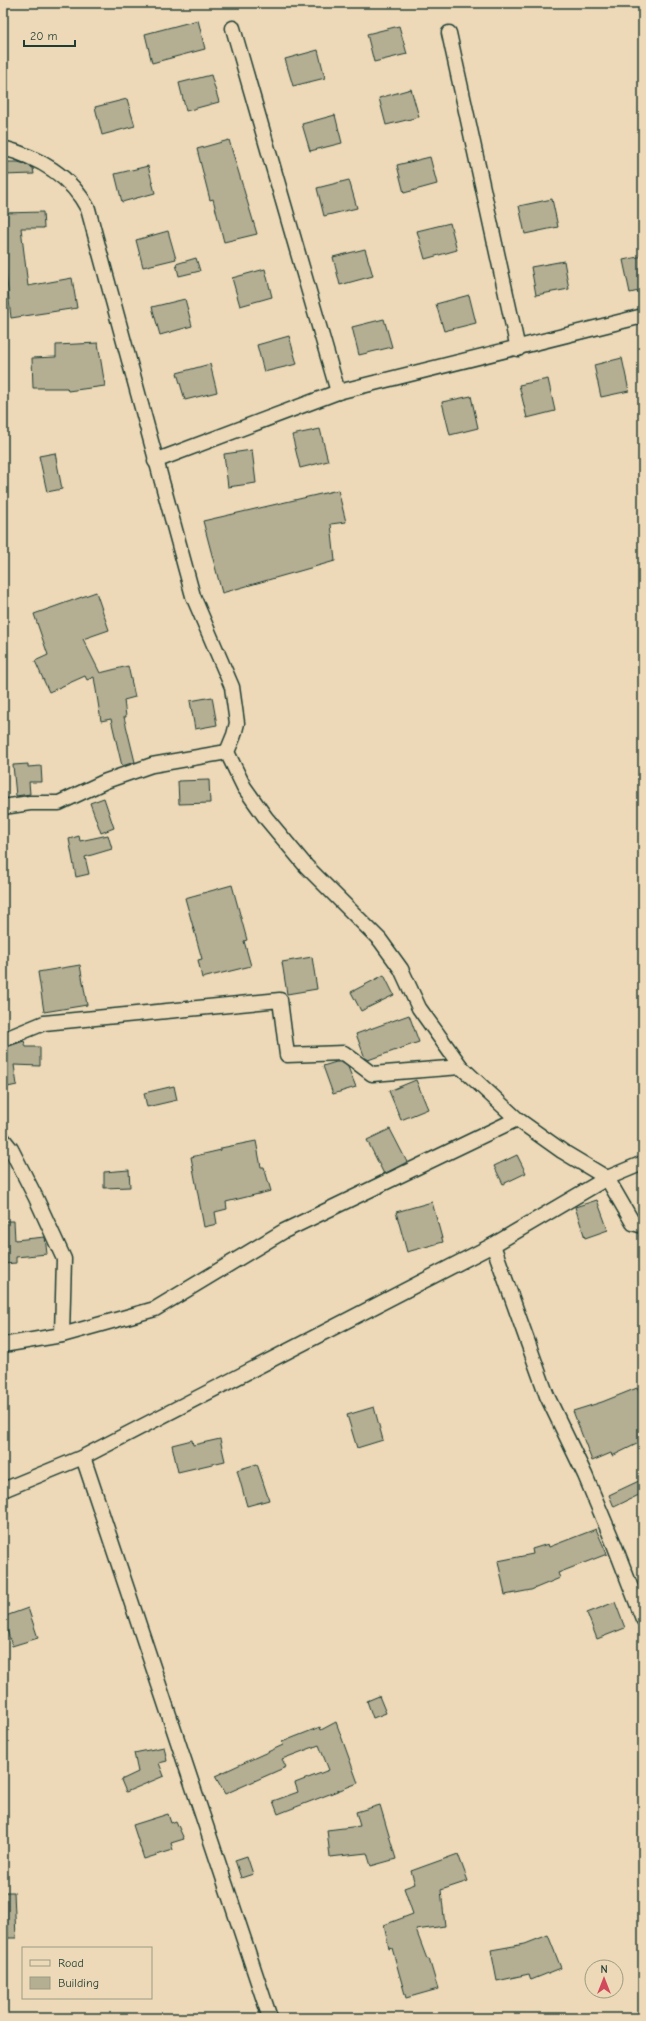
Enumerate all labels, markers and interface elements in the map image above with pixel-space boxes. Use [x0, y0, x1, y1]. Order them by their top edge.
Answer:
scale bar [24, 22, 75, 48]
text: 20 m [30, 29, 58, 43]
legend [22, 1947, 152, 1999]
text: Road [58, 1956, 84, 1970]
north arrow [584, 1959, 624, 1999]
text: N [600, 1963, 608, 1976]
text: Building [58, 1976, 99, 1990]

